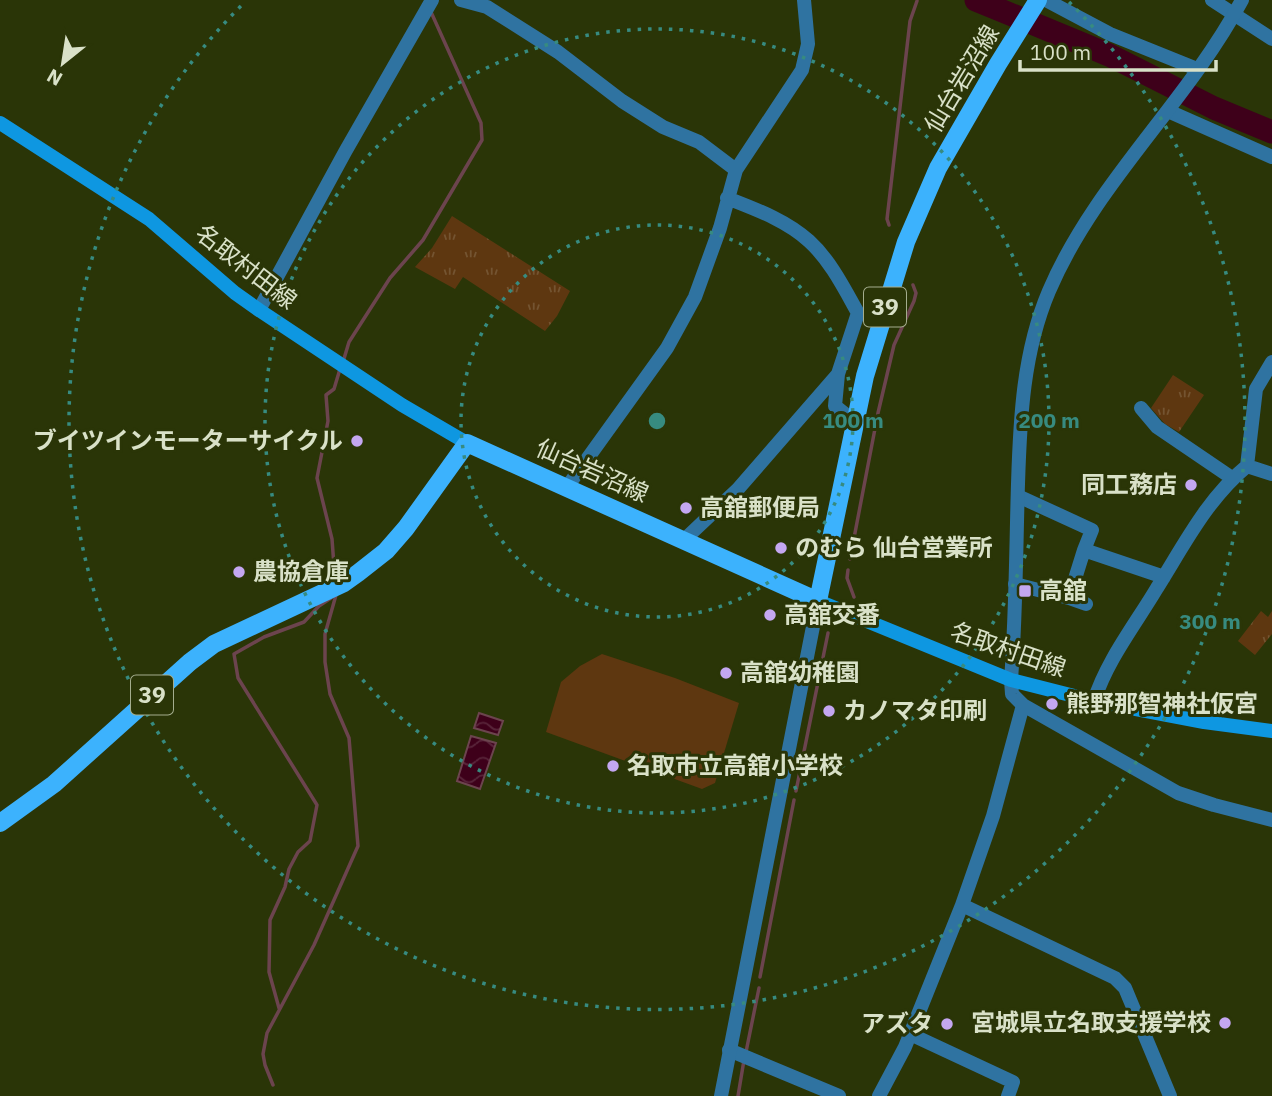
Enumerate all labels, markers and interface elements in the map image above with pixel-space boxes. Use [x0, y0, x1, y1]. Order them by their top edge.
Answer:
street label: 仙台岩沼線 [917, 19, 1006, 138]
north arrow [28, 28, 98, 98]
scale bar [1020, 28, 1216, 72]
text: 100 m [1030, 38, 1091, 66]
text: N [43, 64, 66, 92]
street label: 名取村田線 [189, 217, 304, 316]
road number: 39 [864, 288, 906, 326]
text: 100 m [822, 406, 884, 434]
text: 200 m [1018, 406, 1080, 434]
centre of rings [645, 409, 669, 433]
place label: ブイツインモーターサイクル [33, 424, 343, 456]
street label: 仙台岩沼線 [531, 431, 654, 509]
marker: ブイツインモーターサイクル [349, 433, 365, 449]
place label: 同工務店 [1081, 468, 1177, 500]
marker: 同工務店 [1183, 477, 1199, 493]
place label: 高舘郵便局 [700, 491, 820, 523]
marker: 高舘郵便局 [678, 500, 694, 516]
place label: のむら 仙台営業所 [795, 531, 993, 563]
marker: のむら 仙台営業所 [773, 540, 789, 556]
place label: 農協倉庫 [253, 555, 349, 587]
marker: 農協倉庫 [231, 564, 247, 580]
place label: 高舘 [1039, 574, 1087, 606]
marker: 高舘 [1017, 583, 1033, 599]
place label: 高舘交番 [784, 598, 880, 630]
marker: 高舘交番 [762, 607, 778, 623]
text: 300 m [1179, 607, 1241, 635]
street label: 名取村田線 [946, 614, 1070, 684]
place label: 高舘幼稚園 [740, 656, 860, 688]
marker: 高舘幼稚園 [718, 665, 734, 681]
road number: 39 [131, 676, 173, 715]
place label: 熊野那智神社仮宮 [1066, 687, 1258, 719]
place label: カノマタ印刷 [843, 694, 987, 726]
marker: 熊野那智神社仮宮 [1044, 696, 1060, 712]
marker: カノマタ印刷 [821, 703, 837, 719]
place label: 名取市立高舘小学校 [627, 749, 843, 781]
marker: 名取市立高舘小学校 [605, 758, 621, 774]
place label: 宮城県立名取支援学校 [971, 1006, 1211, 1038]
place label: アズタ [861, 1007, 933, 1039]
marker: 宮城県立名取支援学校 [1217, 1015, 1233, 1031]
marker: アズタ [939, 1016, 955, 1032]

